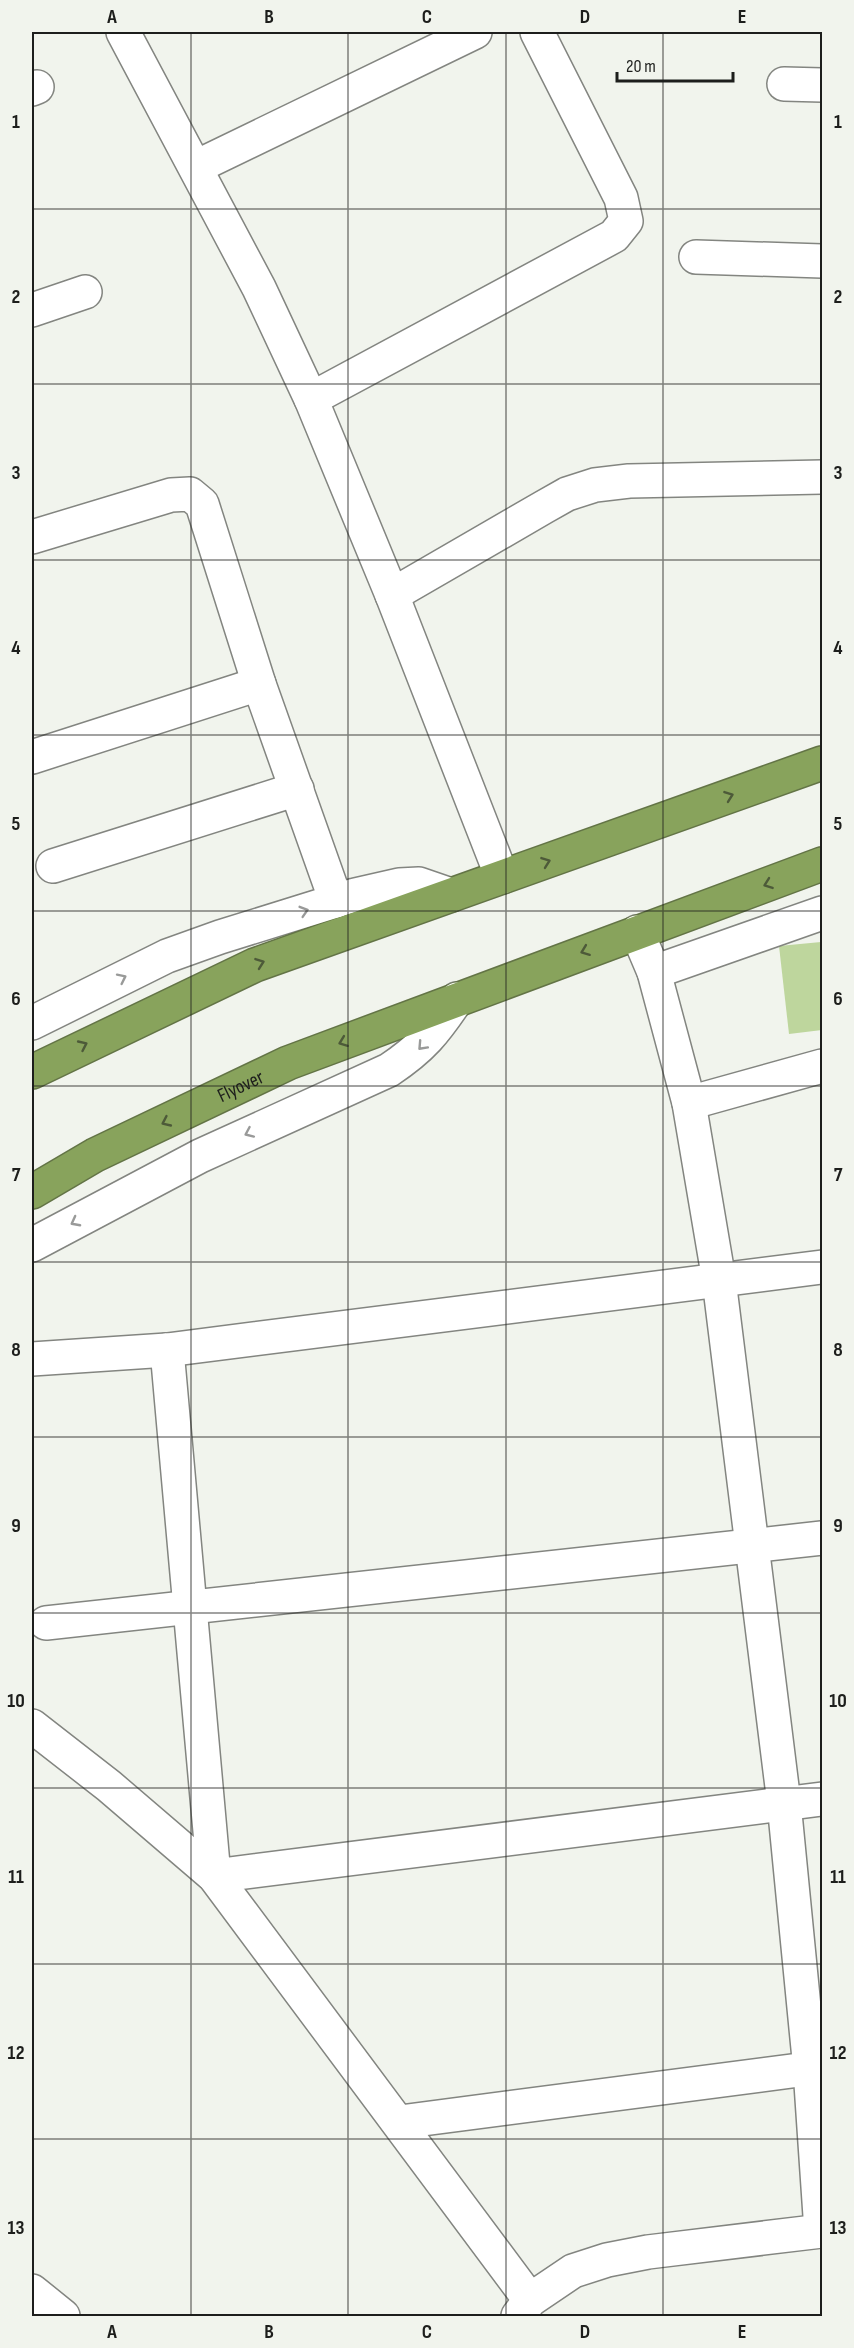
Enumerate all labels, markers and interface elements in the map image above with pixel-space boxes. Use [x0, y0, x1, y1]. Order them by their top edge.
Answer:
text: A [106, 5, 117, 29]
text: B [264, 5, 274, 29]
text: C [422, 5, 432, 29]
text: D [580, 5, 590, 29]
text: E [738, 5, 746, 29]
scale bar [617, 45, 732, 83]
text: 20 m [626, 56, 656, 77]
text: 1 [12, 110, 20, 134]
text: 1 [834, 110, 842, 134]
text: 2 [12, 285, 20, 309]
text: 2 [834, 285, 842, 309]
text: 3 [12, 461, 21, 485]
text: 3 [834, 461, 843, 485]
text: 4 [11, 636, 21, 660]
text: 4 [833, 636, 843, 660]
one-way arrow [723, 791, 734, 803]
text: 5 [12, 812, 21, 836]
text: 5 [834, 812, 843, 836]
one-way arrow [540, 856, 550, 869]
one-way arrow [763, 877, 774, 889]
one-way arrow [298, 906, 309, 918]
one-way arrow [580, 944, 590, 957]
one-way arrow [254, 958, 265, 970]
one-way arrow [115, 974, 126, 986]
text: 6 [11, 987, 21, 1011]
text: 6 [833, 987, 843, 1011]
one-way arrow [339, 1035, 350, 1047]
one-way arrow [418, 1039, 429, 1049]
one-way arrow [77, 1041, 88, 1053]
street label: Flyover [214, 1065, 268, 1108]
one-way arrow [161, 1114, 172, 1126]
one-way arrow [244, 1126, 255, 1138]
text: 7 [12, 1163, 21, 1187]
text: 7 [834, 1163, 843, 1187]
one-way arrow [70, 1214, 81, 1226]
text: 8 [11, 1338, 21, 1362]
text: 8 [833, 1338, 843, 1362]
text: 9 [11, 1514, 21, 1538]
text: 9 [833, 1514, 843, 1538]
text: 10 [7, 1689, 25, 1713]
text: 10 [829, 1689, 847, 1713]
text: 11 [8, 1865, 24, 1889]
text: 11 [830, 1865, 846, 1889]
text: 12 [8, 2041, 24, 2065]
text: 12 [830, 2041, 846, 2065]
text: 13 [8, 2216, 24, 2240]
text: 13 [830, 2216, 846, 2240]
text: A [106, 2320, 117, 2344]
text: B [264, 2320, 274, 2344]
text: C [422, 2320, 432, 2344]
text: D [580, 2320, 590, 2344]
text: E [738, 2320, 746, 2344]

